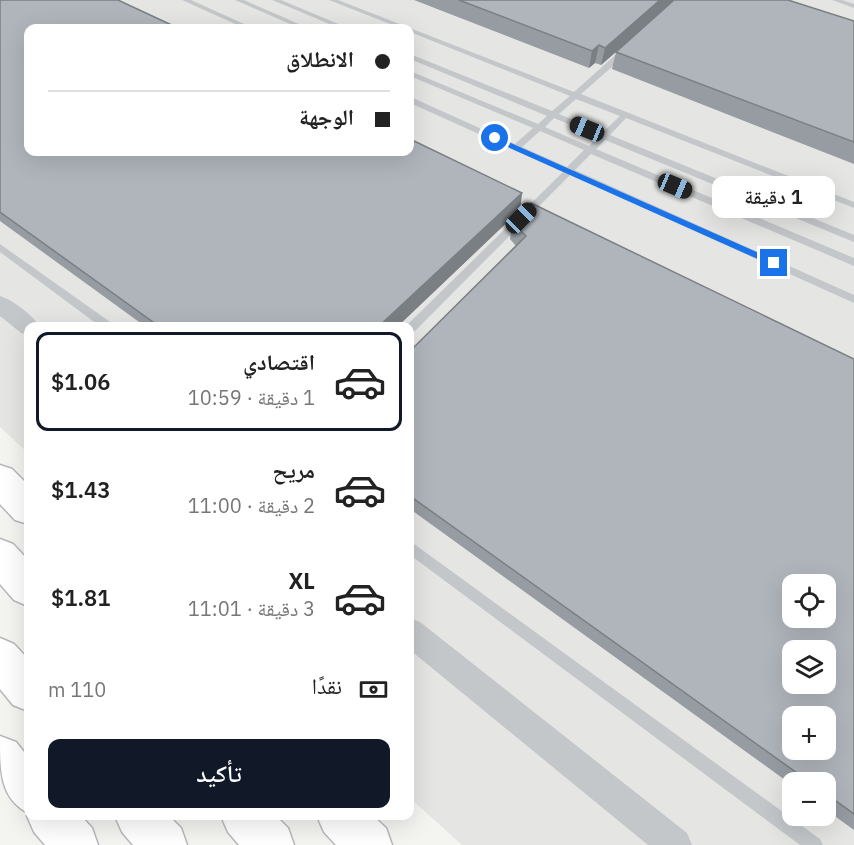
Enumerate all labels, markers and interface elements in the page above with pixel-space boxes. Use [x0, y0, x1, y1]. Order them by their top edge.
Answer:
text: الانطلاق [286, 44, 354, 73]
text: الوجهة [299, 102, 354, 131]
car [567, 114, 607, 144]
route start [481, 124, 508, 151]
car [655, 171, 695, 201]
callout: 1 دقيقة [712, 176, 836, 218]
text: 1 دقيقة [744, 183, 803, 210]
car [502, 199, 540, 237]
route end [760, 249, 787, 276]
text: اقتصادي [243, 347, 315, 376]
icon: car [333, 355, 387, 409]
text: $1.06 [51, 367, 110, 396]
text: 1 دقيقة · 10:59 [188, 384, 315, 411]
text: مريح [272, 455, 315, 484]
icon: car [333, 463, 387, 517]
text: $1.43 [51, 475, 110, 504]
text: 2 دقيقة · 11:00 [188, 492, 315, 519]
text: XL [289, 566, 315, 595]
icon: car [333, 571, 387, 625]
map controls [782, 574, 836, 826]
button: locate [782, 574, 836, 628]
text: $1.81 [51, 583, 110, 612]
text: 3 دقيقة · 11:01 [188, 595, 315, 622]
button: layers [782, 640, 836, 694]
text: نقدًا [312, 671, 342, 700]
icon: cash [357, 673, 390, 706]
text: 110 m [48, 676, 106, 703]
button: + [782, 706, 836, 760]
button: تأكيد [48, 739, 390, 808]
button: − [782, 772, 836, 826]

